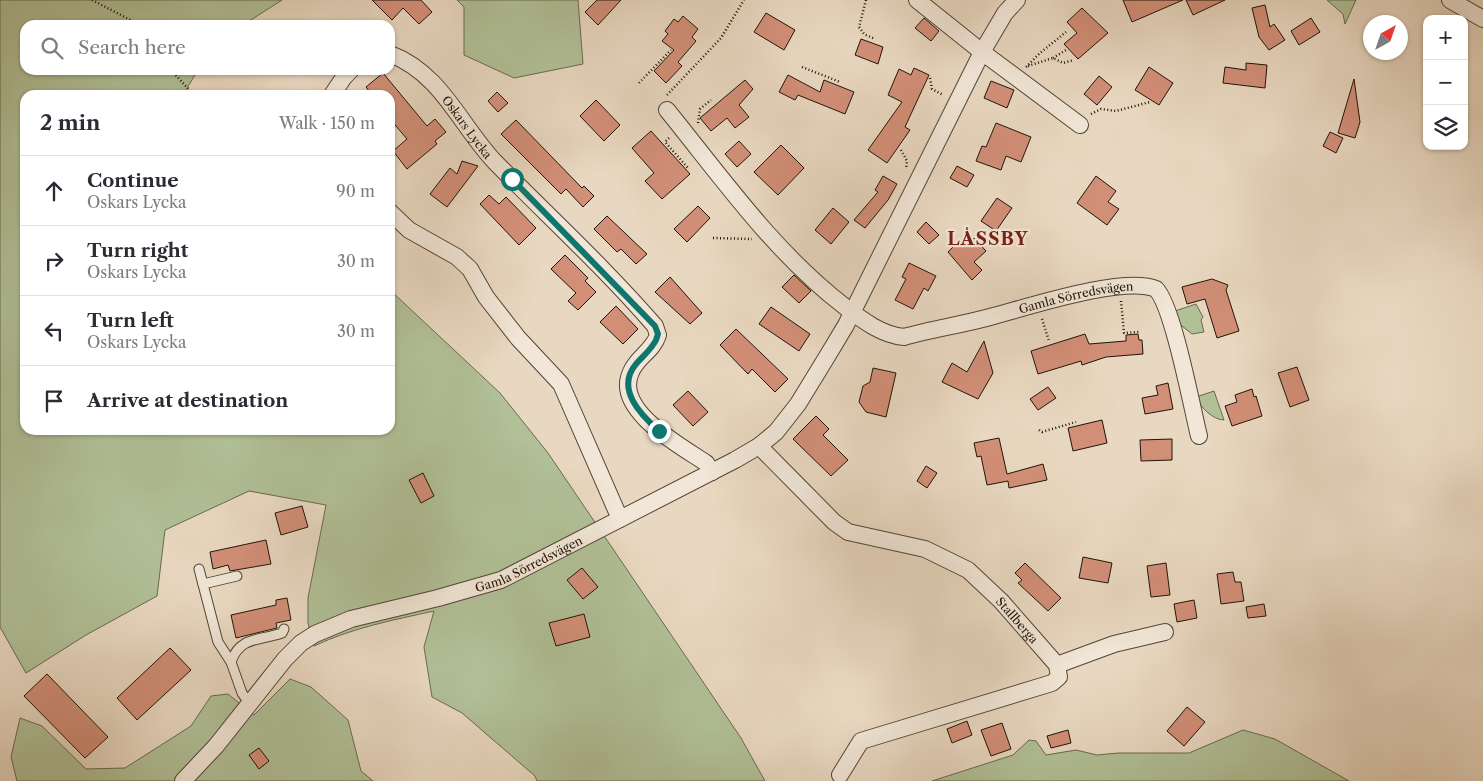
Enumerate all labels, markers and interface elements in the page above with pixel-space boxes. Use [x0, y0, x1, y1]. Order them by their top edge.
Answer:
north arrow [1363, 15, 1408, 60]
map controls [1423, 15, 1468, 150]
button: + [1423, 15, 1468, 60]
search box [20, 20, 395, 75]
icon: search [38, 34, 66, 62]
text: Search here [78, 36, 186, 59]
button: − [1423, 60, 1468, 105]
street label: Oskars Lycka [439, 92, 496, 162]
button: layers [1423, 105, 1468, 150]
text: 2 min [40, 110, 100, 135]
text: Walk · 150 m [279, 113, 375, 133]
route start [501, 168, 524, 191]
text: Continue [87, 169, 179, 192]
icon: ahead [40, 177, 68, 205]
text: 90 m [336, 181, 375, 201]
text: Oskars Lycka [87, 192, 186, 212]
district label: LÅSSBY [947, 227, 1029, 250]
text: Turn right [87, 239, 188, 262]
icon: right [40, 247, 68, 275]
text: 30 m [337, 251, 375, 271]
text: Oskars Lycka [87, 262, 186, 282]
street label: Gamla Sörredsvägen [1017, 278, 1134, 316]
text: Turn left [87, 309, 174, 332]
icon: left [40, 317, 68, 345]
text: 30 m [337, 321, 375, 341]
text: Oskars Lycka [87, 332, 186, 352]
icon: arrive [40, 387, 68, 415]
text: Arrive at destination [87, 389, 288, 412]
route end [648, 420, 671, 443]
street label: Gamla Sörredsvägen [473, 532, 585, 595]
street label: Stallberga [993, 594, 1042, 647]

